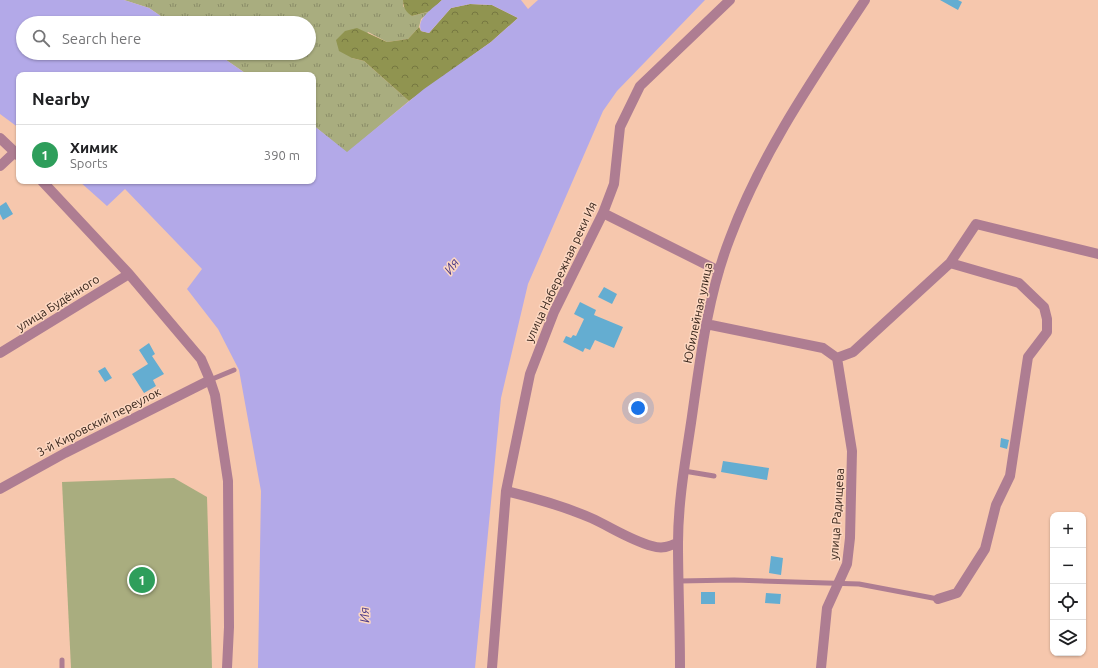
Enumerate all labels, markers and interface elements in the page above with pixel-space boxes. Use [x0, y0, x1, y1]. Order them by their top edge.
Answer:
search box [16, 16, 316, 60]
icon: search [30, 27, 52, 49]
text: Search here [62, 30, 141, 47]
text: Nearby [32, 89, 90, 108]
text: Химик [70, 139, 118, 156]
text: 1 [41, 148, 49, 162]
text: 390 m [264, 148, 300, 162]
text: Sports [70, 156, 108, 170]
street label: улица Набережная реки Ия [522, 200, 599, 344]
water label: Ия [441, 255, 461, 276]
street label: Юбилейная улица [681, 261, 715, 364]
street label: улица Будённого [14, 272, 102, 333]
street label: 3-й Кировский переулок [35, 385, 163, 458]
your location [628, 398, 648, 418]
street label: улица Радищева [827, 468, 846, 560]
map controls [1050, 512, 1086, 656]
button: + [1050, 512, 1086, 548]
button: − [1050, 548, 1086, 584]
pin: 1 [129, 565, 155, 595]
button: locate [1050, 584, 1086, 620]
water label: Ия [357, 607, 371, 623]
button: layers [1050, 620, 1086, 656]

